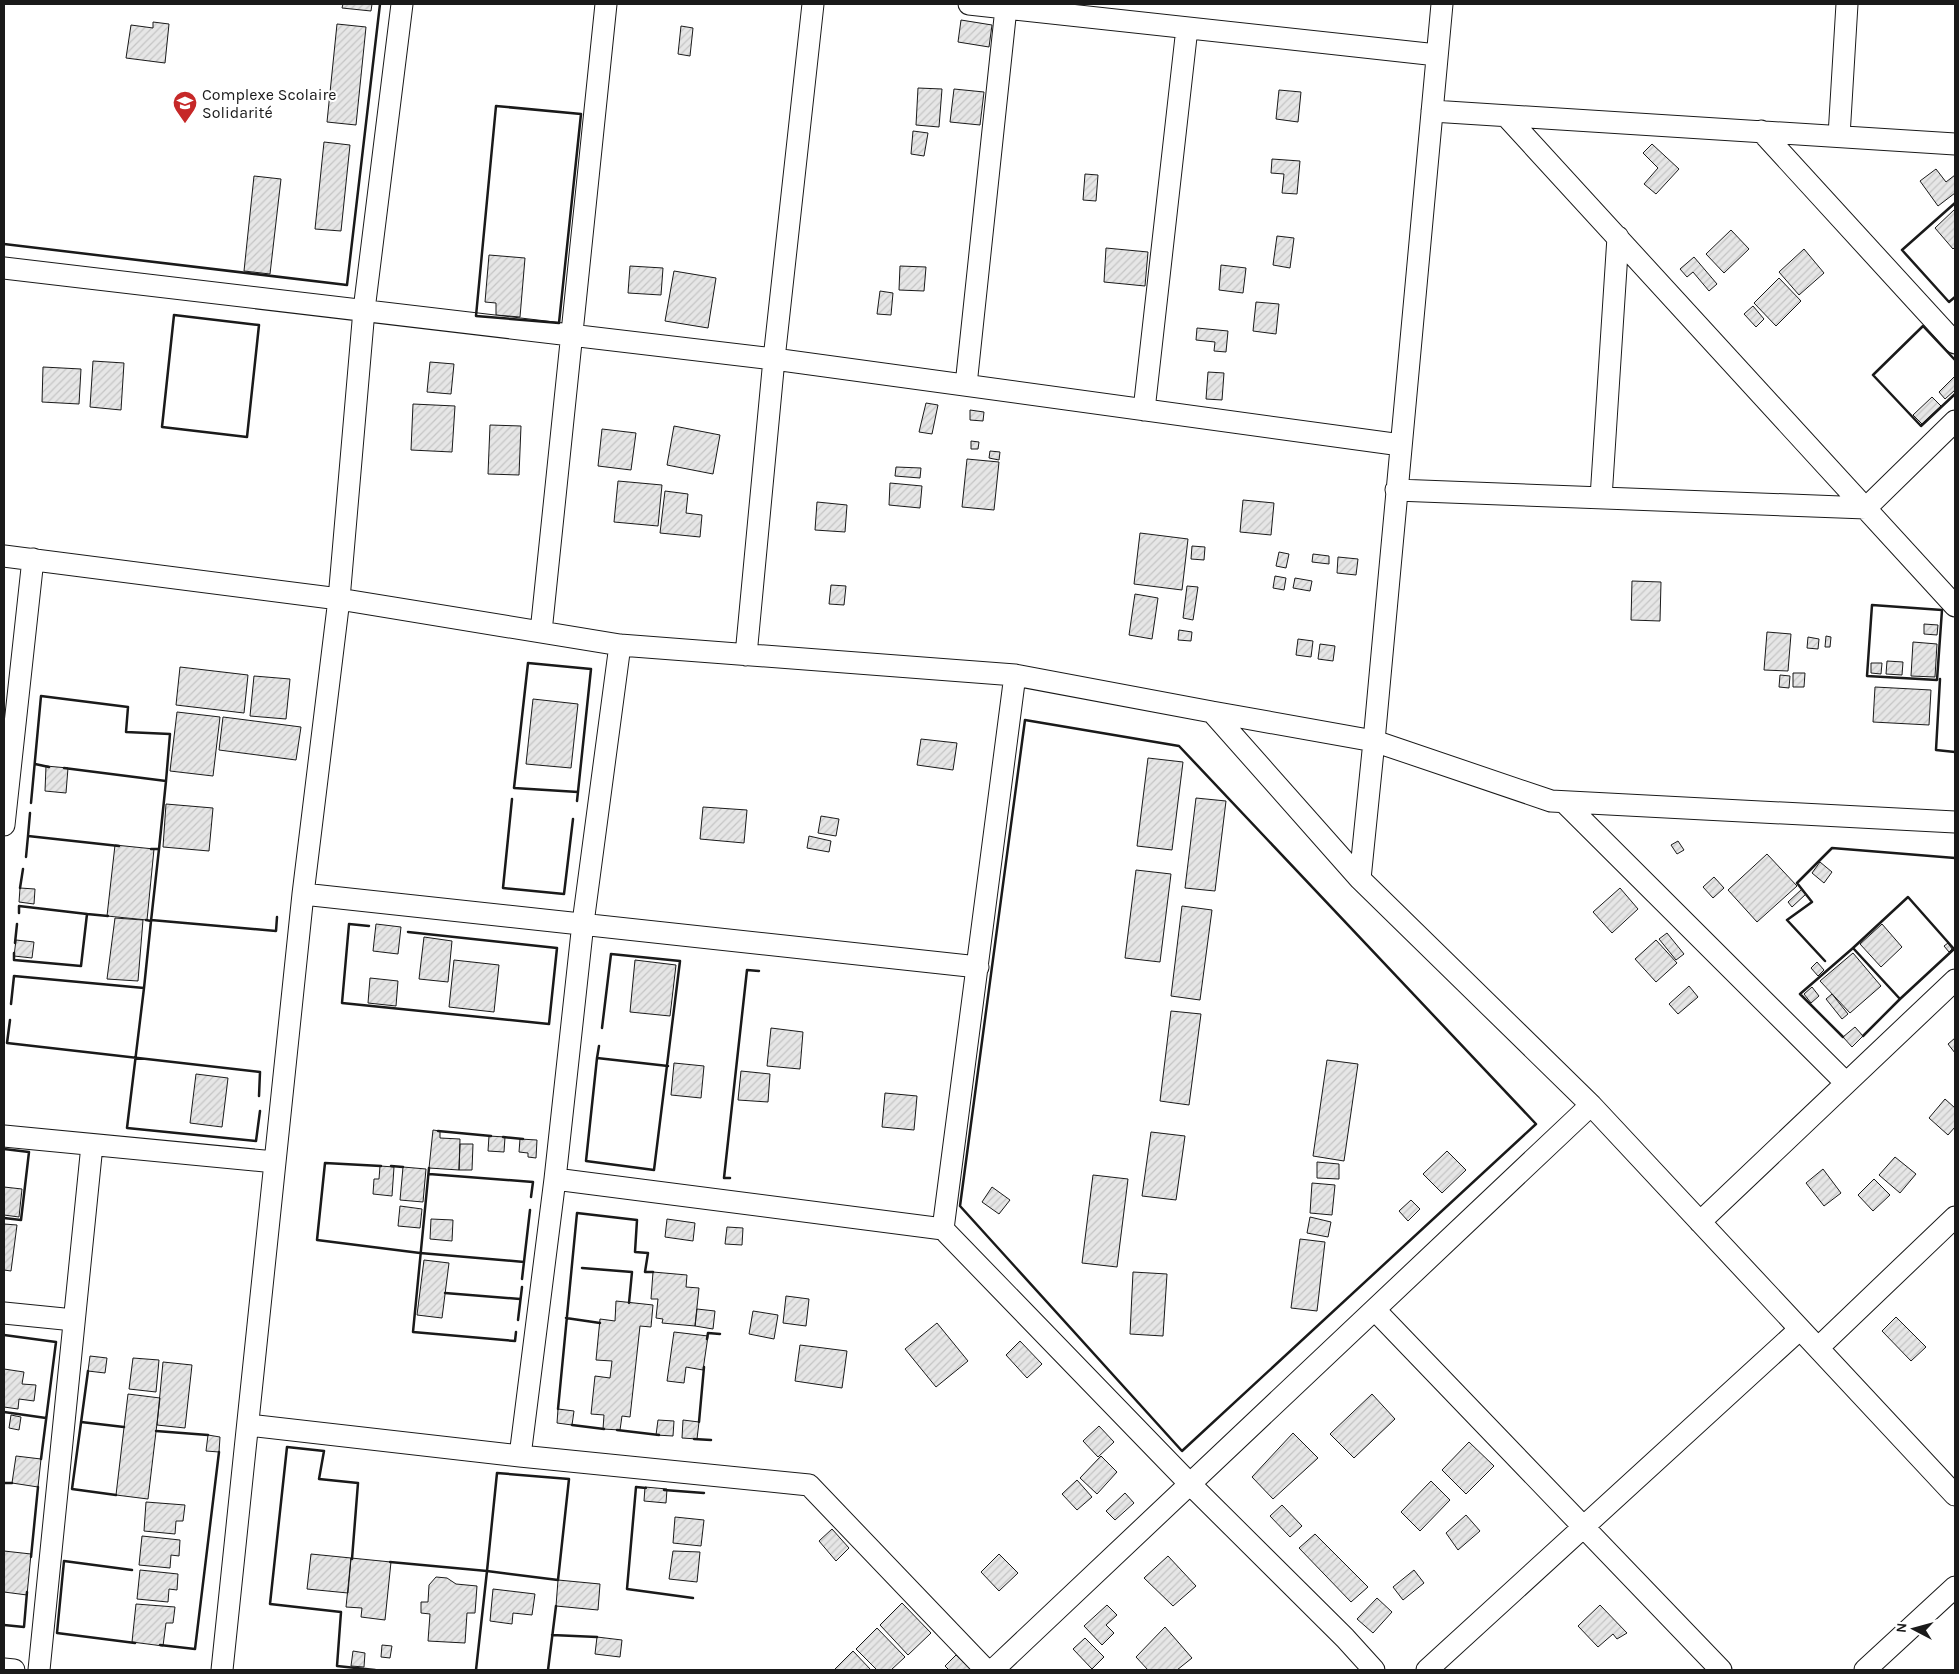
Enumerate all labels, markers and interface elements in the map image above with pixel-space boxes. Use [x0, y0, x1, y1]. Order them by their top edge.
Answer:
place label: Complexe Scolaire Solidarité [202, 85, 337, 122]
school or university icon: Complexe Scolaire Solidarité [172, 90, 198, 124]
north arrow [1889, 1604, 1939, 1654]
text: N [1893, 1622, 1911, 1634]

